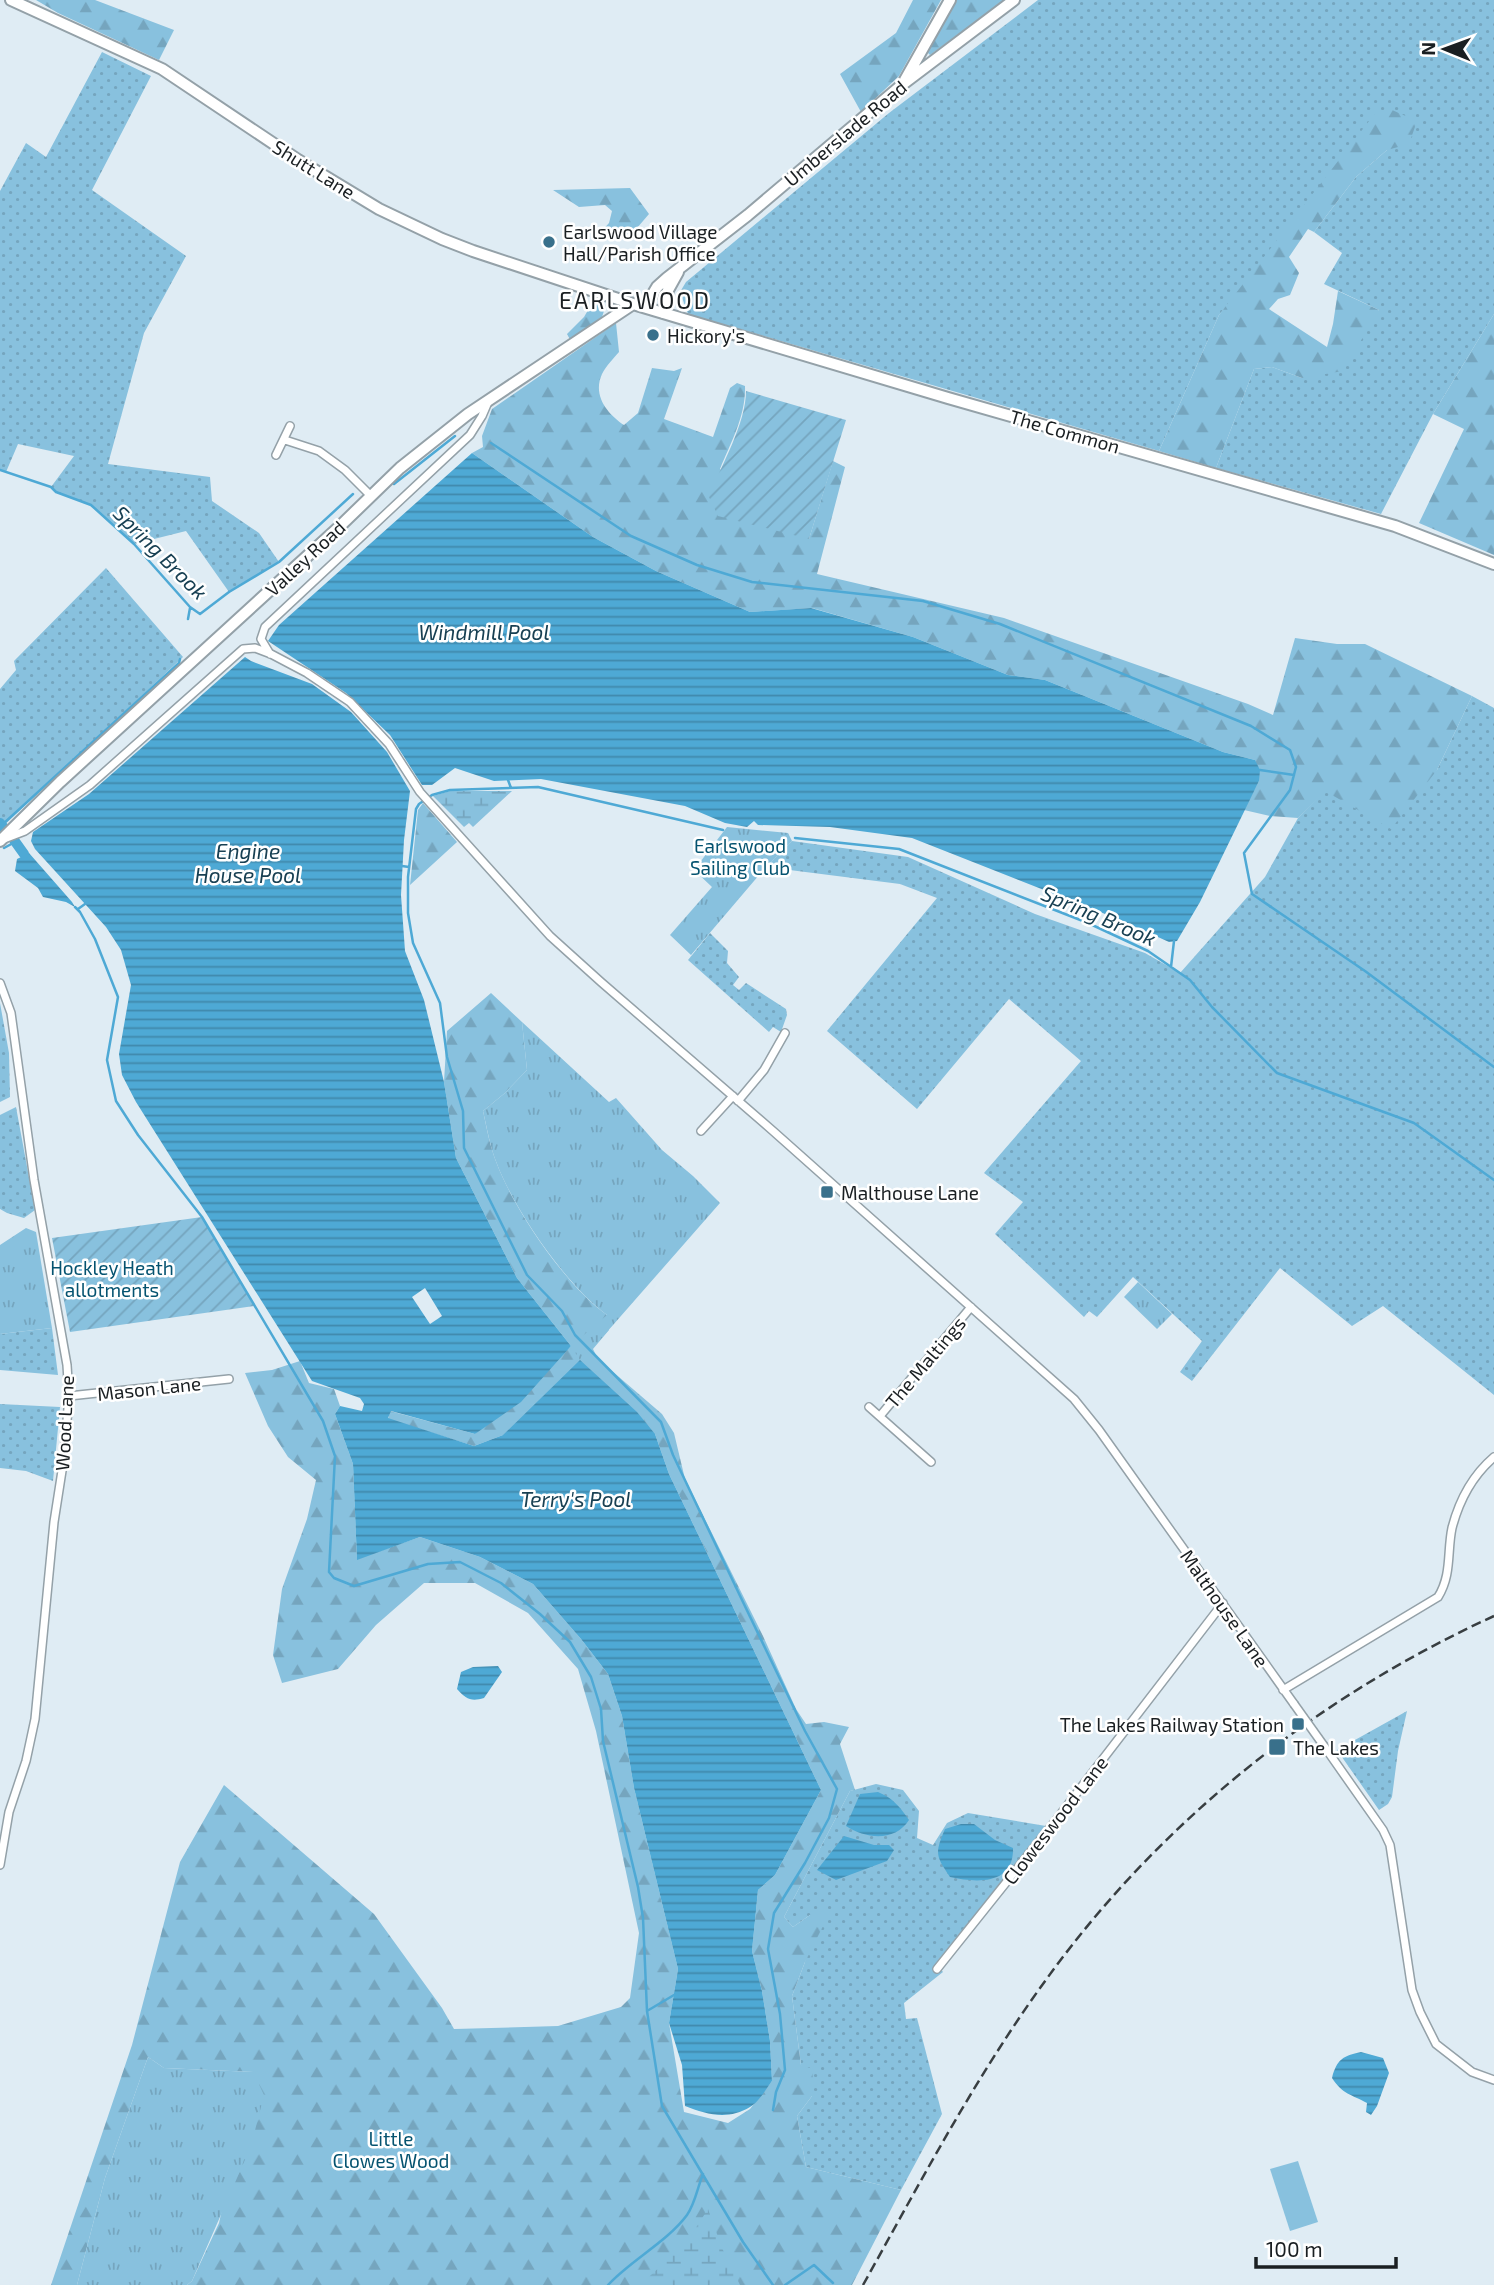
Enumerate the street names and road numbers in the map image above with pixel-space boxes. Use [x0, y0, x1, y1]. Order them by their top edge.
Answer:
street label: Umberslade Road [779, 75, 911, 191]
street label: Shutt Lane [269, 135, 359, 203]
street label: The Common [1007, 404, 1123, 458]
street label: Valley Road [260, 515, 350, 601]
street label: The Maltings [880, 1312, 970, 1412]
street label: Mason Lane [96, 1371, 202, 1405]
street label: Wood Lane [50, 1375, 78, 1471]
street label: Malthouse Lane [1176, 1545, 1274, 1671]
street label: Cloweswood Lane [998, 1751, 1112, 1889]

